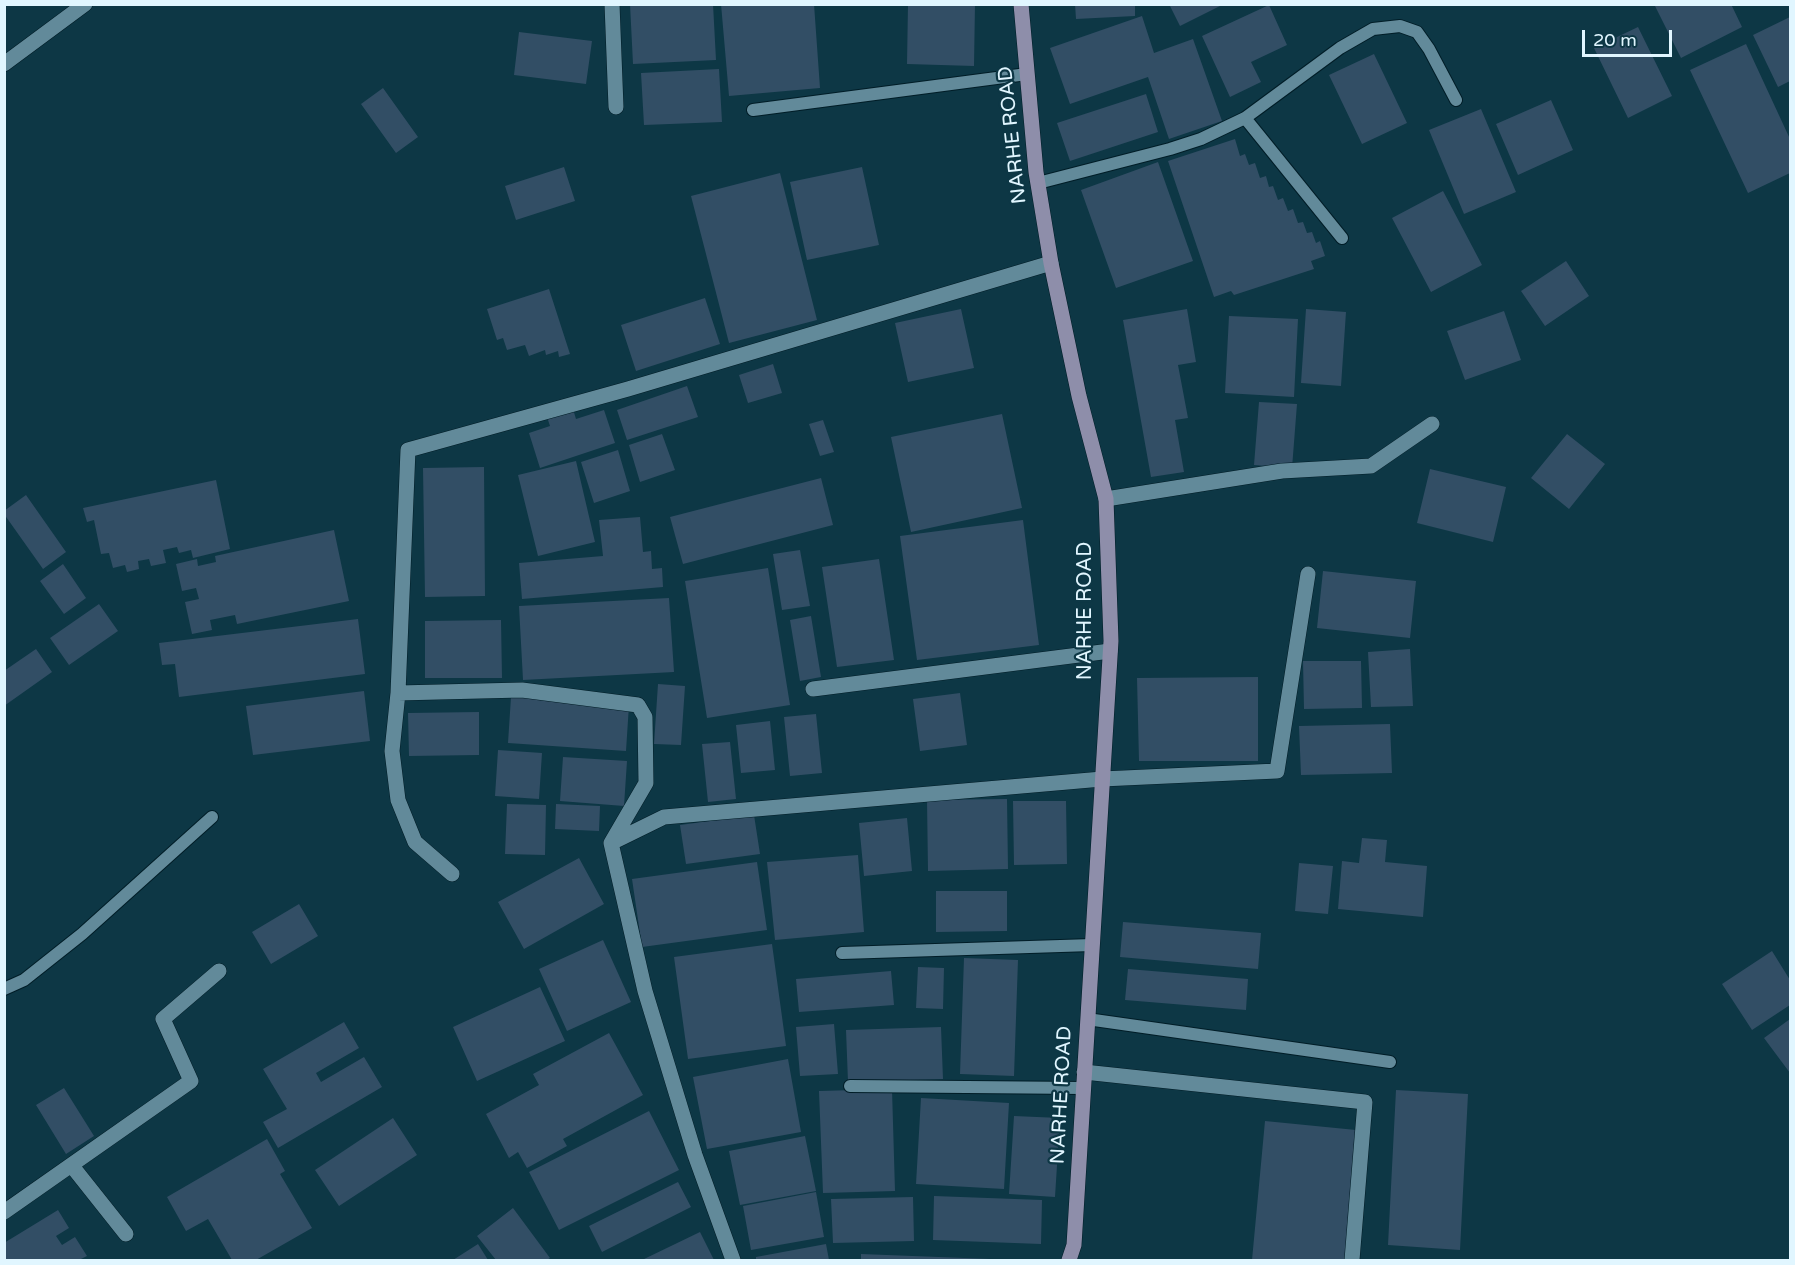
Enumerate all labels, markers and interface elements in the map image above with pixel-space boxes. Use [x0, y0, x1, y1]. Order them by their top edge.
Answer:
scale bar [1585, 18, 1675, 56]
text: 20 m [1593, 29, 1637, 51]
street label: NARHE ROAD [994, 65, 1032, 205]
street label: NARHE ROAD [1074, 542, 1098, 680]
street label: NARHE ROAD [1046, 1025, 1078, 1165]

